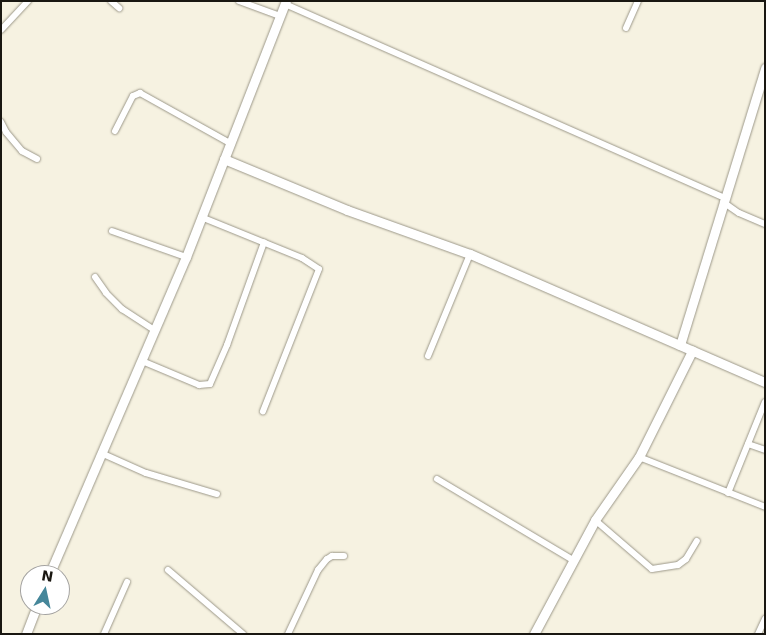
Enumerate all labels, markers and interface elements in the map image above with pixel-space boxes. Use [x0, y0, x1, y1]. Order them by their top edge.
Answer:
north arrow [20, 565, 70, 615]
text: N [40, 567, 55, 585]

